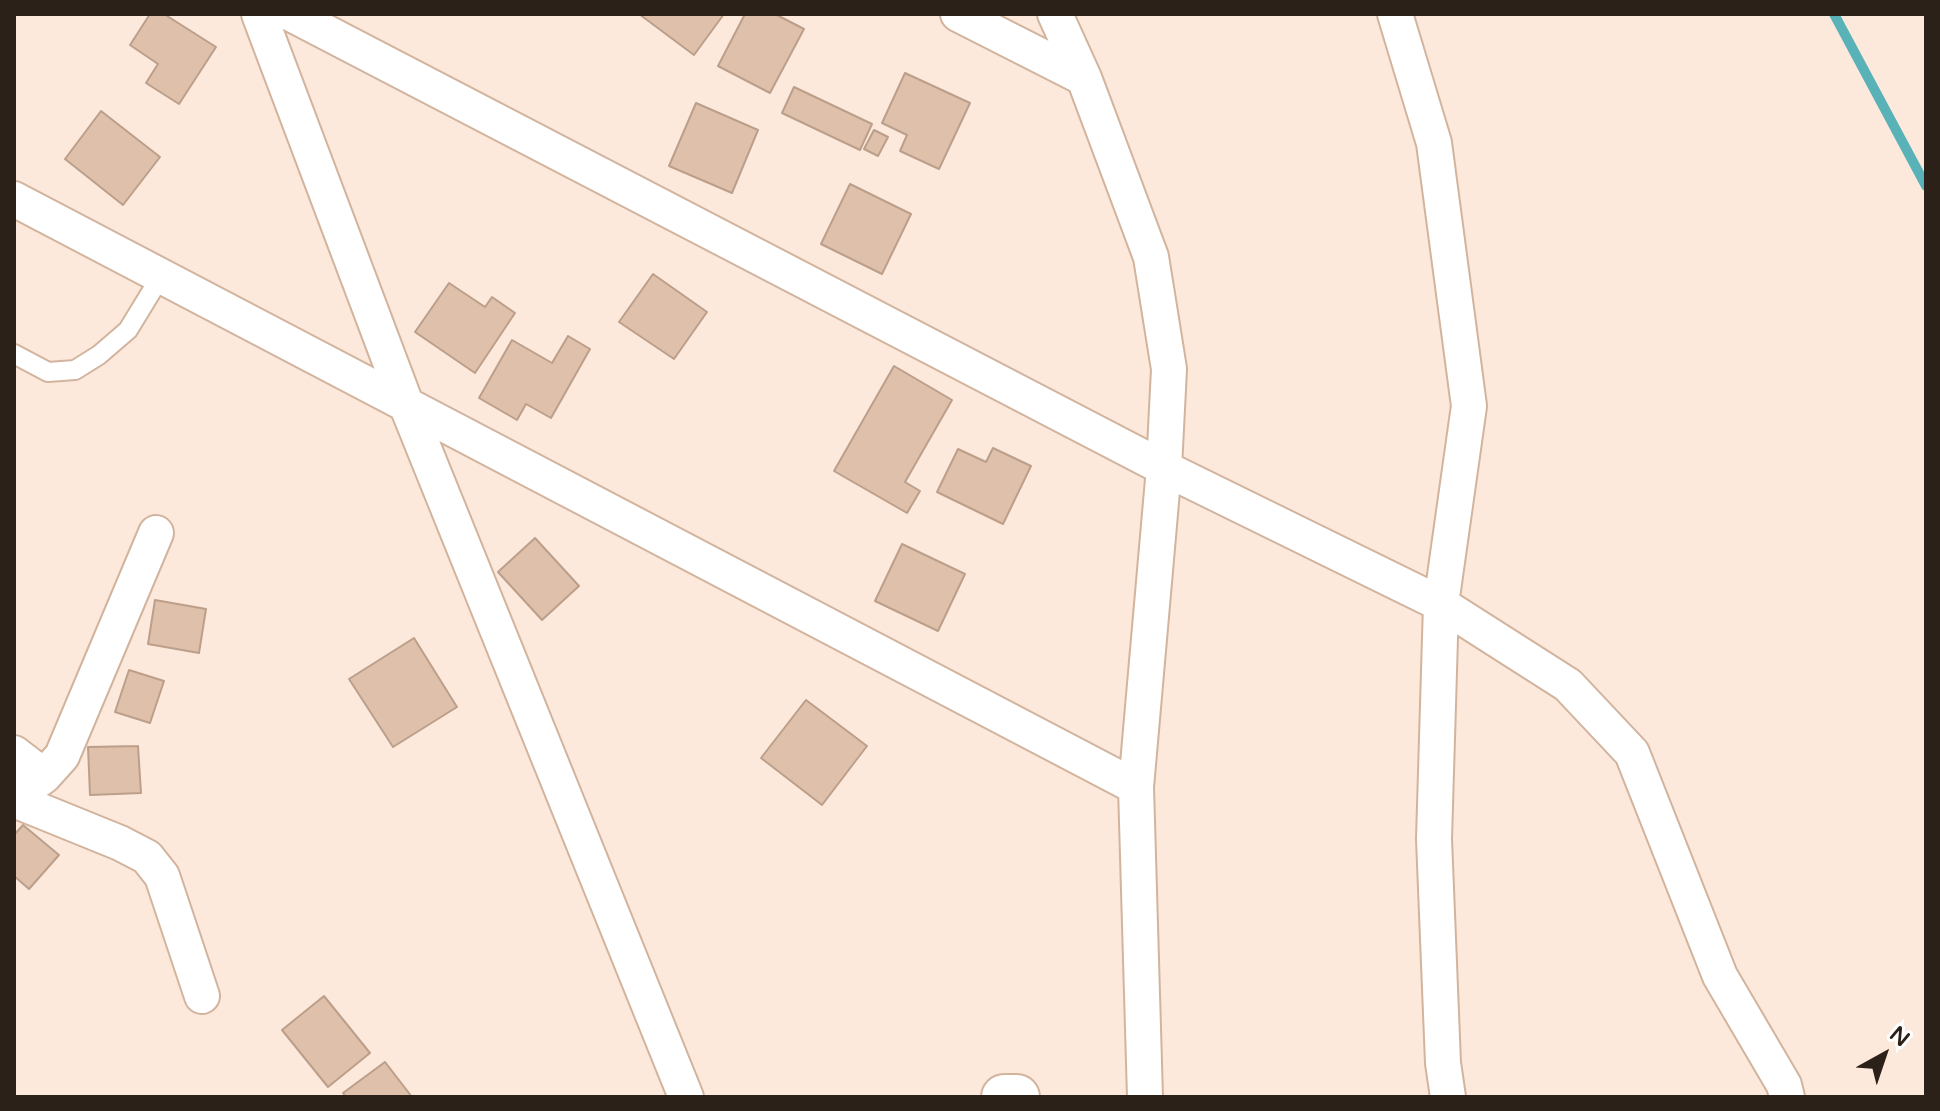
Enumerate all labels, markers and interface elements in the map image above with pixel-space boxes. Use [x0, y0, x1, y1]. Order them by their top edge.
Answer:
north arrow [1844, 1015, 1924, 1095]
text: N [1884, 1021, 1915, 1052]

